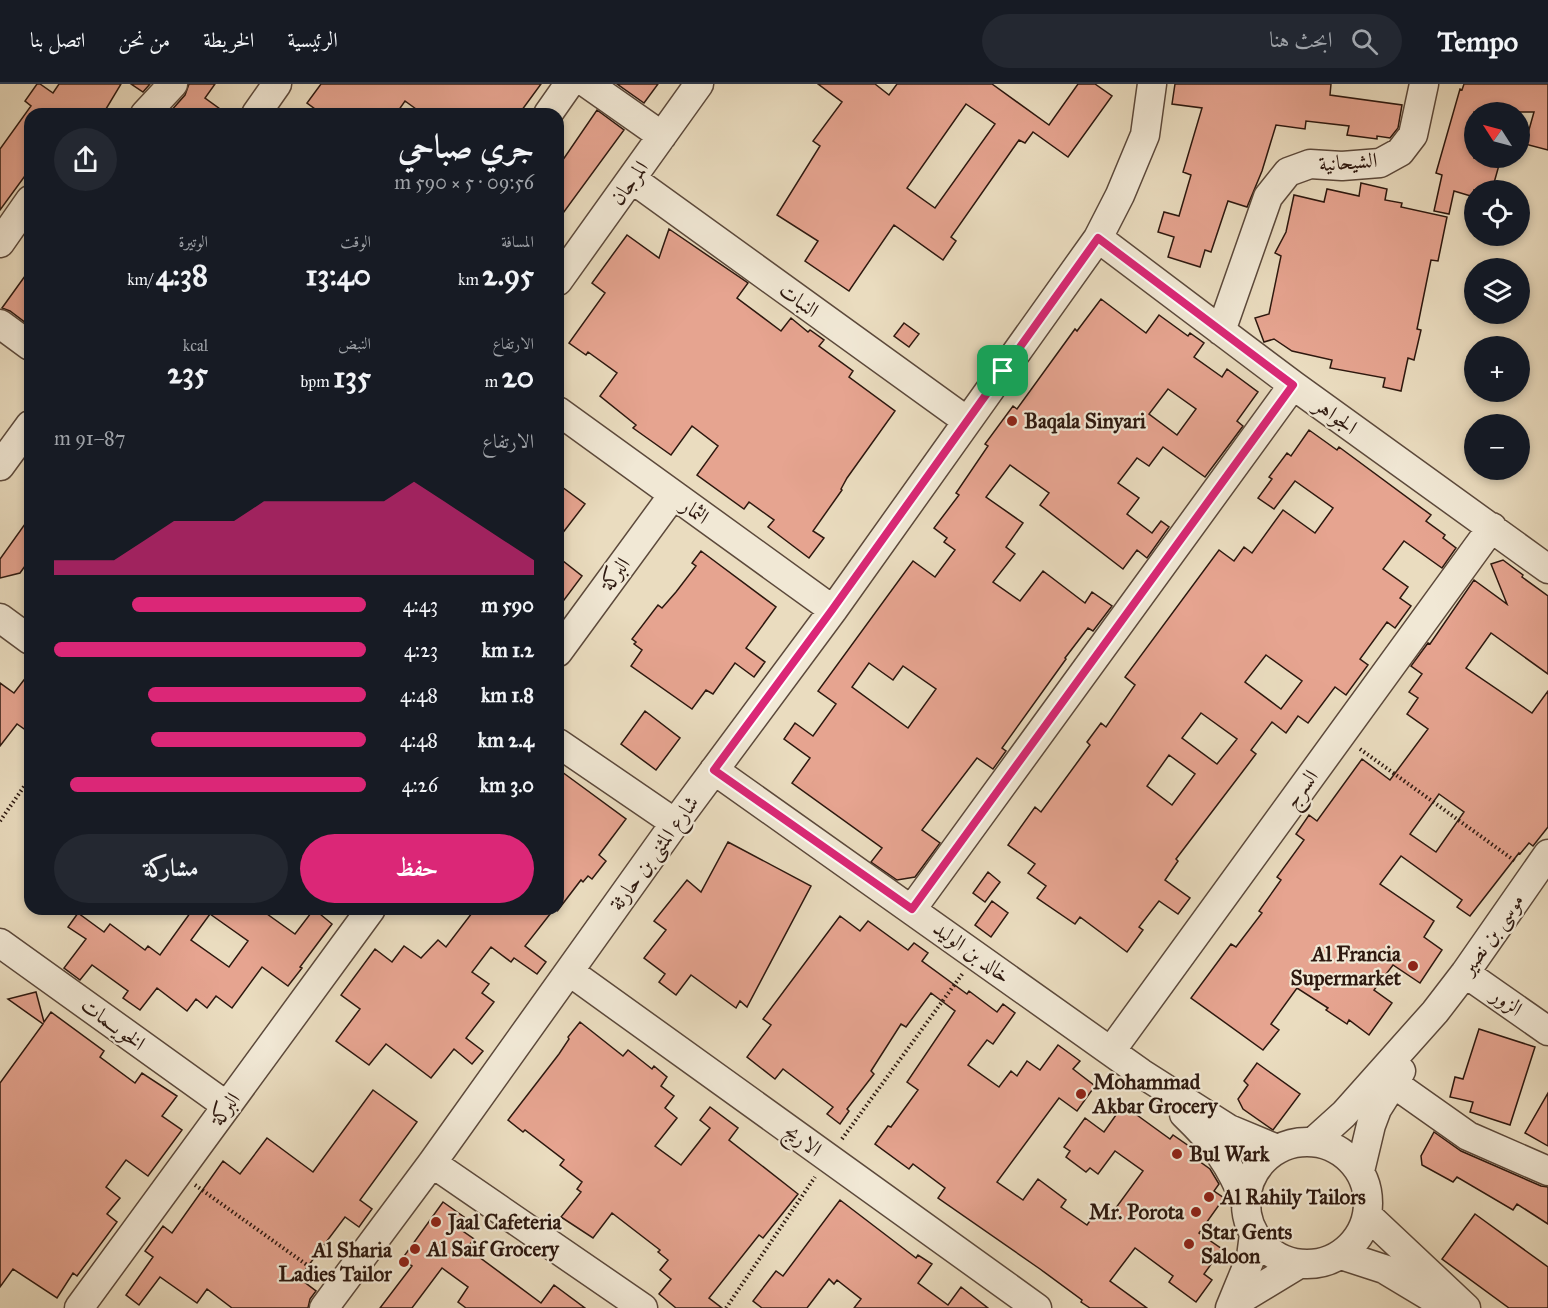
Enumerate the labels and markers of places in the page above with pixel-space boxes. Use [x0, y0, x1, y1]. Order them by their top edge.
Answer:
pin [977, 345, 1028, 396]
place label: Baqala Sinyari [1024, 408, 1146, 434]
marker: Baqala Sinyari [1005, 414, 1019, 428]
place label: Al Francia Supermarket [1291, 941, 1402, 991]
marker: Al Francia Supermarket [1406, 959, 1420, 973]
place label: Mohammad Akbar Grocery [1091, 1069, 1219, 1119]
marker: Mohammad Akbar Grocery [1074, 1087, 1088, 1101]
place label: Bul Wark [1189, 1141, 1271, 1167]
marker: Bul Wark [1170, 1147, 1184, 1161]
place label: Al Rahily Tailors [1219, 1184, 1366, 1210]
marker: Al Rahily Tailors [1202, 1190, 1216, 1204]
place label: Mr. Porota [1089, 1199, 1185, 1225]
marker: Mr. Porota [1189, 1205, 1203, 1219]
place label: Jaal Cafeteria [445, 1209, 563, 1236]
marker: Jaal Cafeteria [429, 1215, 443, 1229]
place label: Star Gents Saloon [1201, 1219, 1293, 1269]
place label: Al Saif Grocery [425, 1236, 560, 1262]
place label: Al Sharia Ladies Tailor [279, 1237, 393, 1287]
marker: Star Gents Saloon [1182, 1237, 1196, 1251]
marker: Al Saif Grocery [408, 1242, 422, 1256]
marker: Al Sharia Ladies Tailor [397, 1255, 411, 1269]

